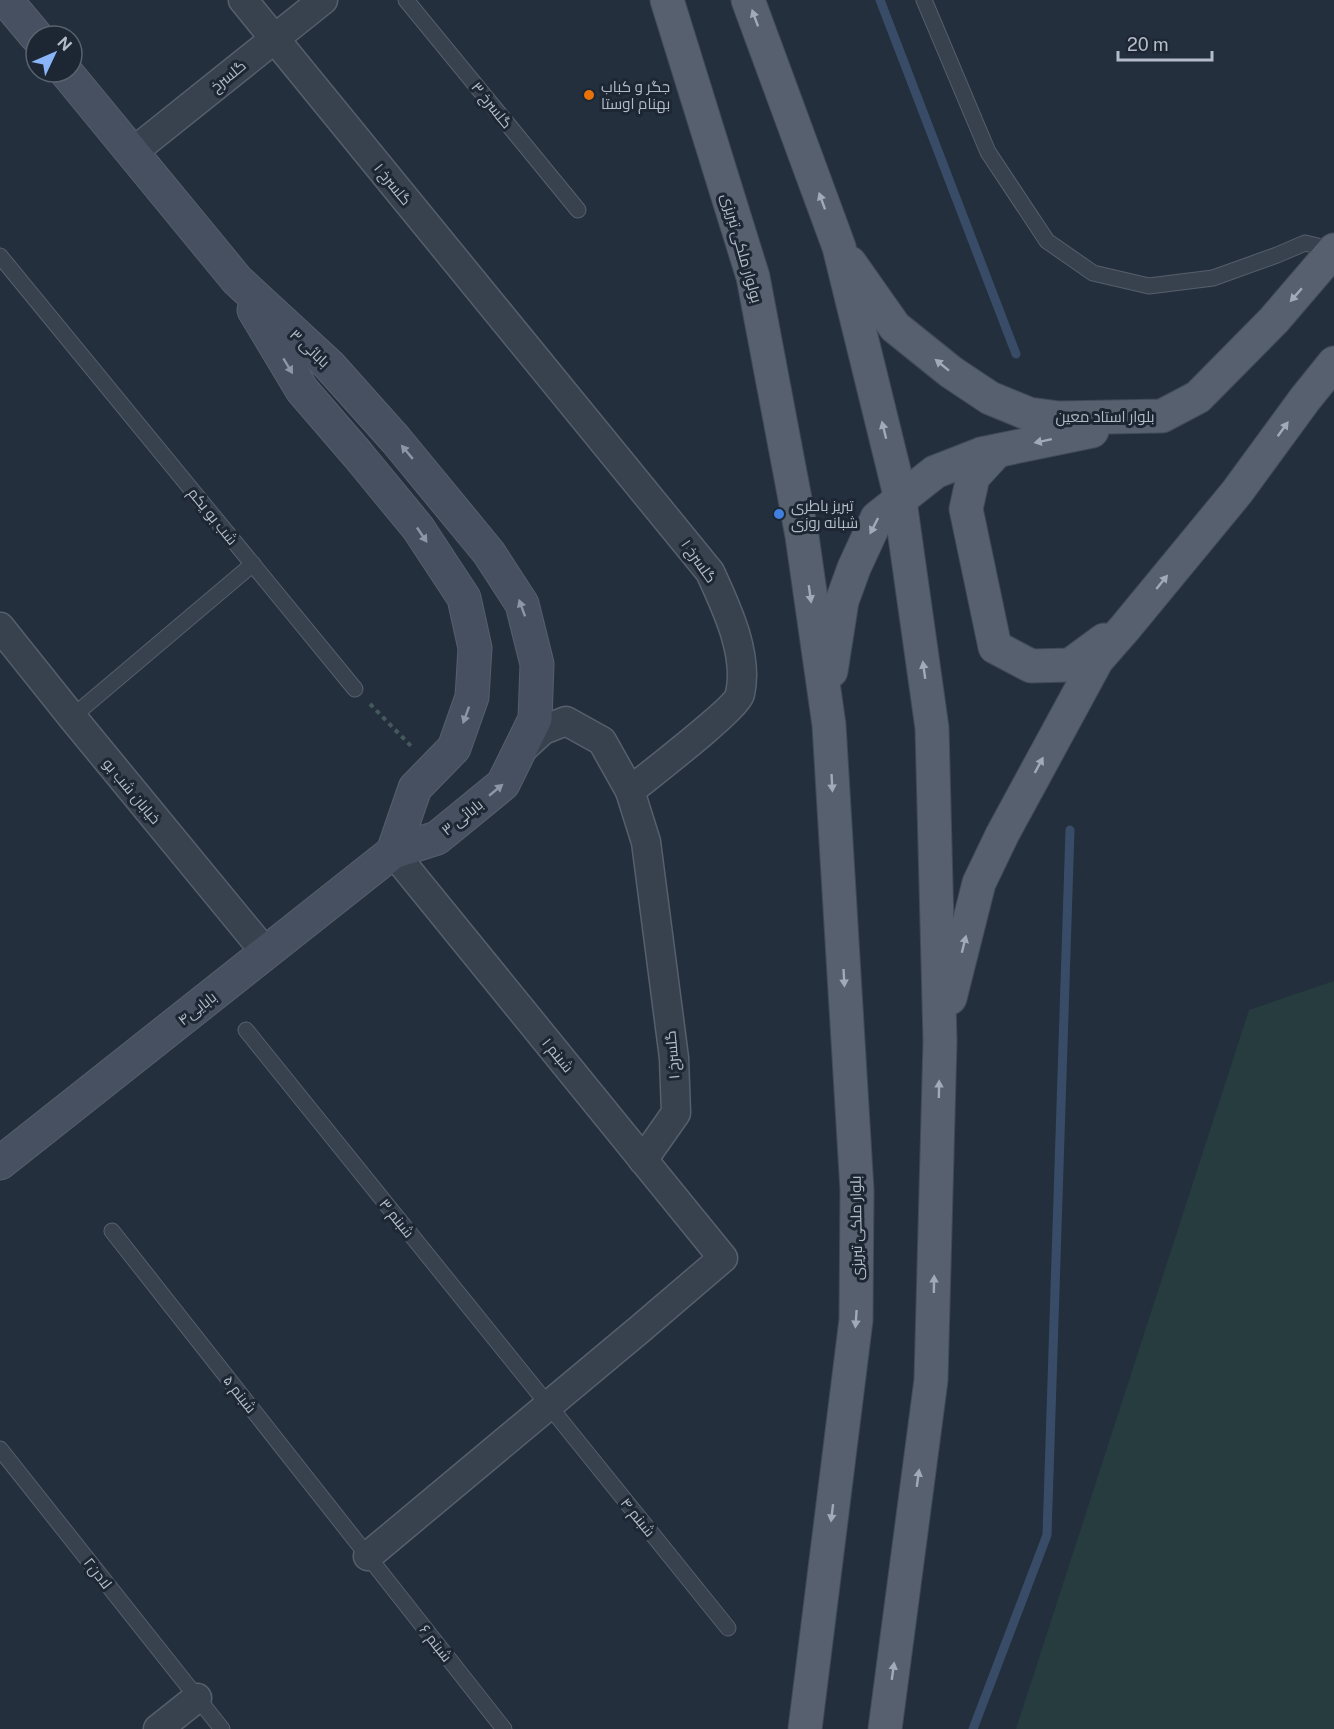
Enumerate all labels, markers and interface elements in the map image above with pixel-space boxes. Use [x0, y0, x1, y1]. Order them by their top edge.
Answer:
one-way arrow [749, 9, 759, 27]
north arrow [24, 24, 84, 84]
scale bar [1118, 24, 1212, 62]
text: N [53, 33, 76, 55]
text: 20 m [1127, 34, 1169, 55]
street label: گلسرخ [207, 57, 251, 98]
place label: جگر و کباب بهنام اوستا [601, 78, 670, 114]
street label: گلسرخ ۳ [466, 79, 516, 133]
marker: جگر و کباب بهنام اوستا [582, 88, 596, 102]
street label: گلسرخ ۱ [369, 160, 415, 210]
street label: بولوار ملکی تبریزی [716, 191, 766, 305]
one-way arrow [816, 192, 826, 210]
one-way arrow [1290, 287, 1303, 302]
street label: بابائی ۳ [285, 325, 333, 372]
one-way arrow [282, 358, 293, 374]
one-way arrow [935, 359, 950, 372]
street label: بلوار استاد معین [1055, 408, 1155, 427]
one-way arrow [878, 421, 888, 439]
one-way arrow [1277, 422, 1289, 438]
one-way arrow [1034, 437, 1052, 447]
one-way arrow [400, 444, 413, 460]
street label: شب بو یکم [183, 484, 241, 549]
place label: تبریز باطری شبانه روزی [791, 497, 858, 533]
marker: تبریز باطری شبانه روزی [772, 507, 786, 521]
one-way arrow [869, 517, 878, 534]
one-way arrow [416, 527, 427, 543]
street label: گلسرخ ۱ [676, 536, 720, 588]
one-way arrow [1156, 574, 1169, 590]
one-way arrow [806, 584, 815, 603]
one-way arrow [516, 599, 526, 617]
one-way arrow [920, 660, 929, 679]
one-way arrow [461, 706, 470, 724]
street label: خیابان شب بو [98, 755, 164, 828]
one-way arrow [1034, 756, 1044, 773]
one-way arrow [828, 774, 837, 793]
one-way arrow [488, 784, 503, 797]
street label: بابائی ۳ [438, 795, 487, 840]
one-way arrow [959, 935, 969, 953]
one-way arrow [839, 968, 849, 987]
street label: بابایی۴ [174, 988, 221, 1030]
street label: گلسرخ ۱ [661, 1030, 686, 1080]
street label: شبنم ۱ [537, 1034, 577, 1077]
one-way arrow [934, 1079, 943, 1098]
street label: بلوار ملکى تبریزى [847, 1175, 867, 1281]
street label: شبنم ۳ [375, 1195, 418, 1242]
one-way arrow [929, 1274, 939, 1293]
one-way arrow [851, 1310, 861, 1329]
street label: شبنم ۵ [218, 1372, 260, 1417]
one-way arrow [914, 1468, 923, 1487]
street label: شبنم ۴ [616, 1494, 659, 1541]
one-way arrow [827, 1503, 837, 1522]
street label: لادن۲ [79, 1554, 115, 1593]
street label: شبنم ۶ [415, 1621, 456, 1666]
one-way arrow [888, 1661, 897, 1680]

